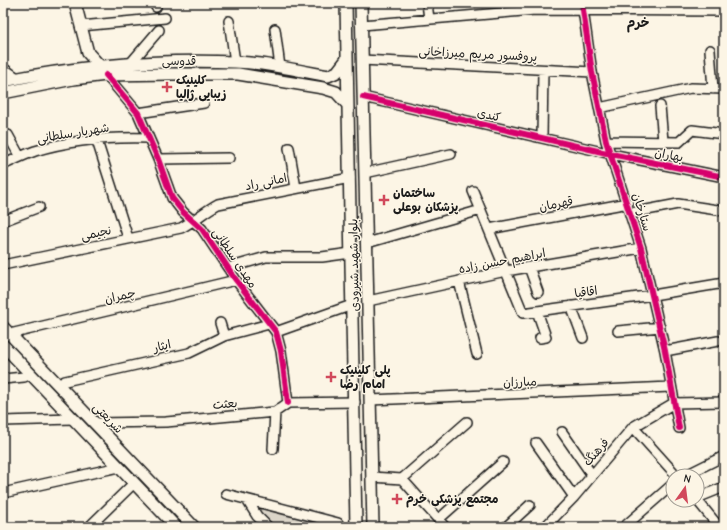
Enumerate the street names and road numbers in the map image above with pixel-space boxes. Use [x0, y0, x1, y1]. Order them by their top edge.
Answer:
street label: پروفسور مریم میرزاخانی [418, 44, 538, 66]
street label: قدوسی [162, 54, 196, 69]
street label: کندی [476, 105, 502, 125]
street label: شهریار سلطانی [36, 120, 110, 147]
street label: بهاران [653, 145, 685, 166]
street label: امانی راد [244, 171, 288, 194]
street label: ستارخان [630, 191, 654, 233]
street label: قهرمان [538, 194, 574, 214]
street label: بلوار شهید شیرودی [346, 218, 363, 312]
street label: نجیمی [79, 223, 113, 244]
street label: مهدی سلطانی [209, 225, 260, 291]
street label: ابراهیم حسن زاده [457, 246, 547, 278]
street label: اقاقیا [574, 283, 598, 301]
street label: چمران [103, 286, 137, 306]
street label: ایثار [151, 337, 172, 355]
street label: مبارزان [503, 374, 537, 391]
street label: بعثت [212, 396, 238, 413]
street label: شریعتی [89, 400, 126, 437]
street label: فرهنگ [580, 435, 612, 469]

